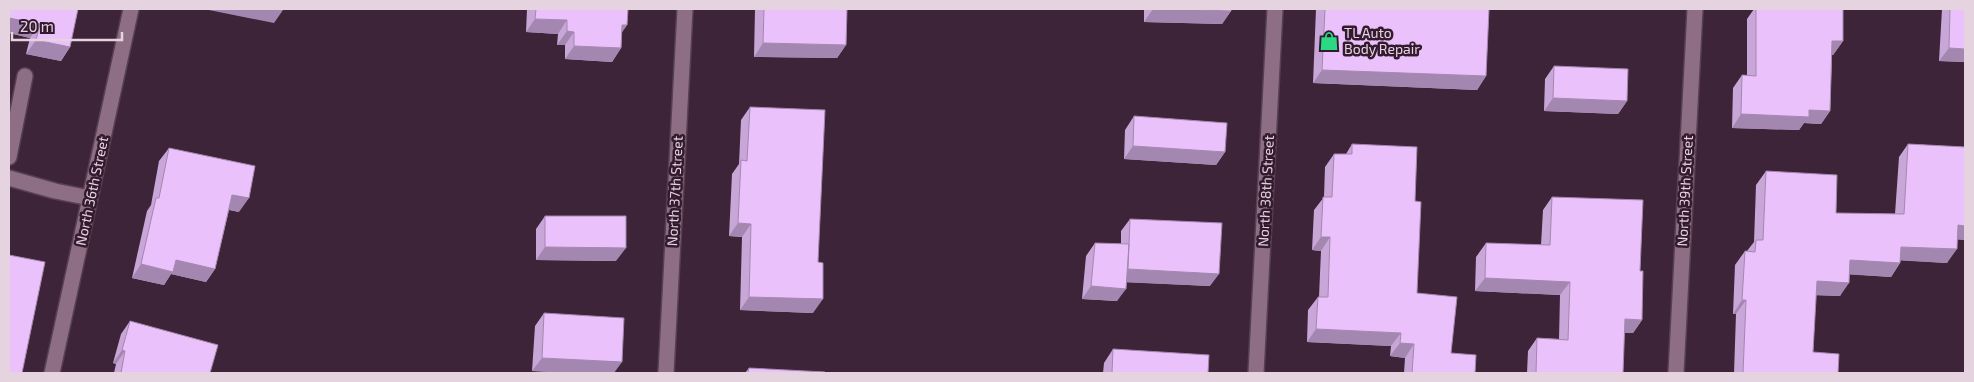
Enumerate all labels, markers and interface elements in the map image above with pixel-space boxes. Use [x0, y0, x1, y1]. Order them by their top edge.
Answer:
scale bar [12, 10, 122, 42]
text: 20 m [20, 17, 54, 35]
place label: TL Auto Body Repair [1344, 24, 1420, 57]
shop icon: TL Auto Body Repair [1318, 30, 1340, 52]
street label: North 36th Street [72, 135, 111, 247]
street label: North 37th Street [663, 135, 686, 247]
street label: North 38th Street [1254, 135, 1277, 247]
street label: North 39th Street [1673, 135, 1696, 247]

